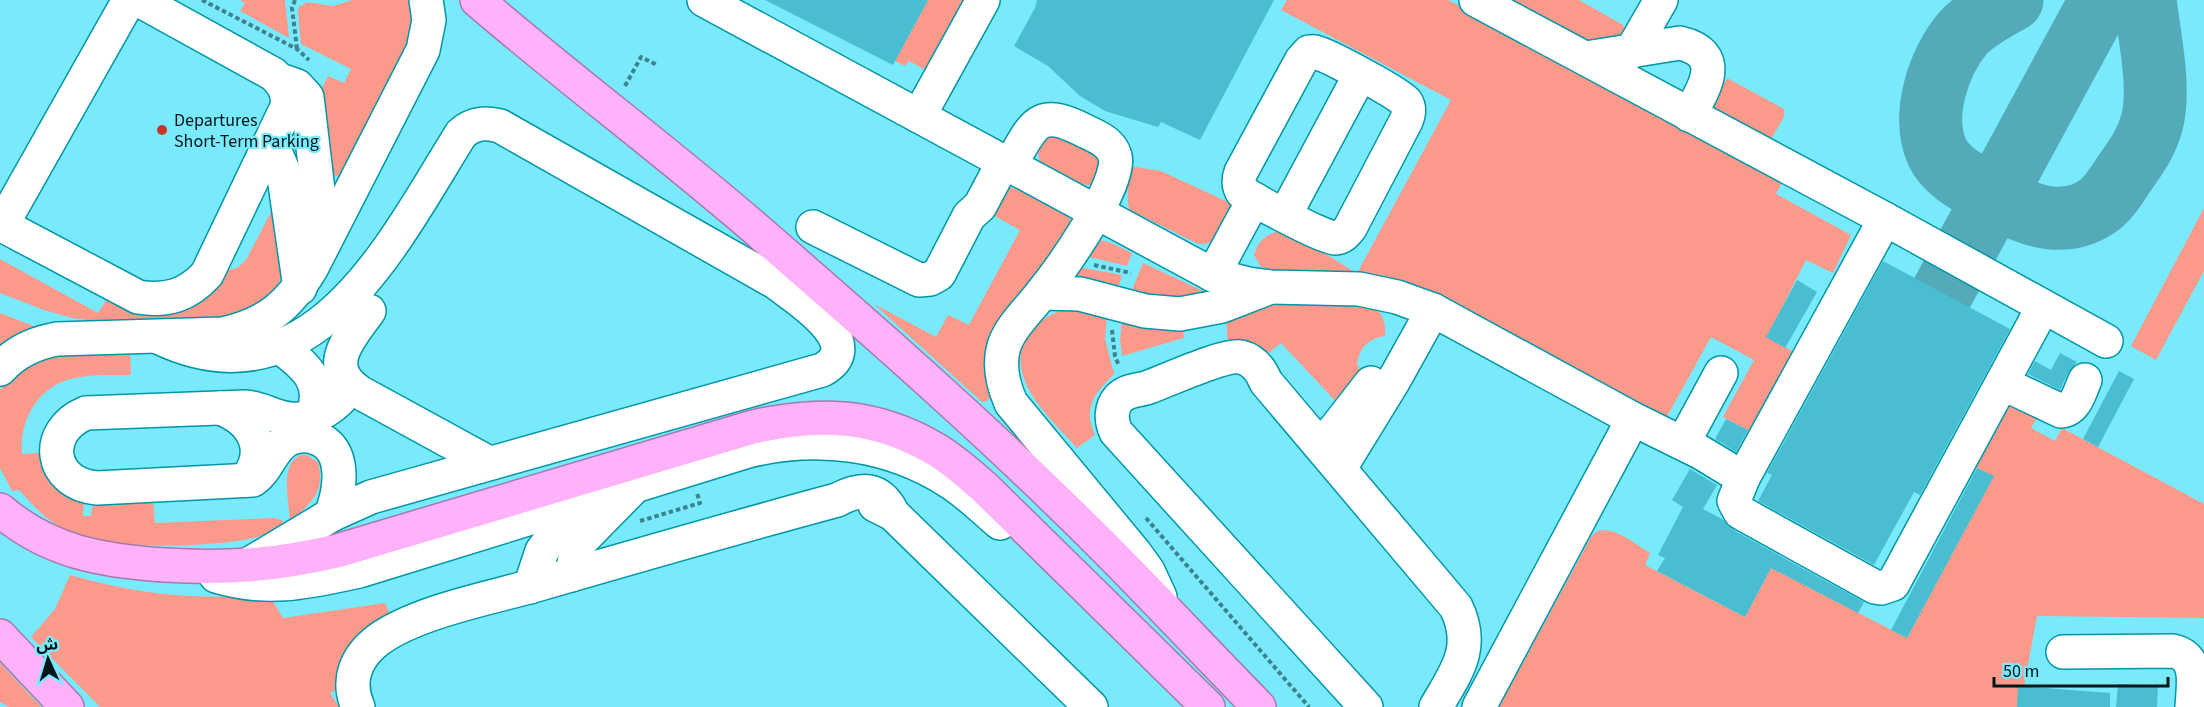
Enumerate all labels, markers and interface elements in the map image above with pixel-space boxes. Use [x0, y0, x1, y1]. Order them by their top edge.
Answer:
place label: Departures Short-Term Parking [174, 108, 319, 154]
marker: Departures Short-Term Parking [155, 123, 169, 137]
north arrow [18, 629, 78, 689]
text: ش [35, 633, 59, 657]
scale bar [1994, 650, 2168, 688]
text: 50 m [2003, 659, 2039, 684]

